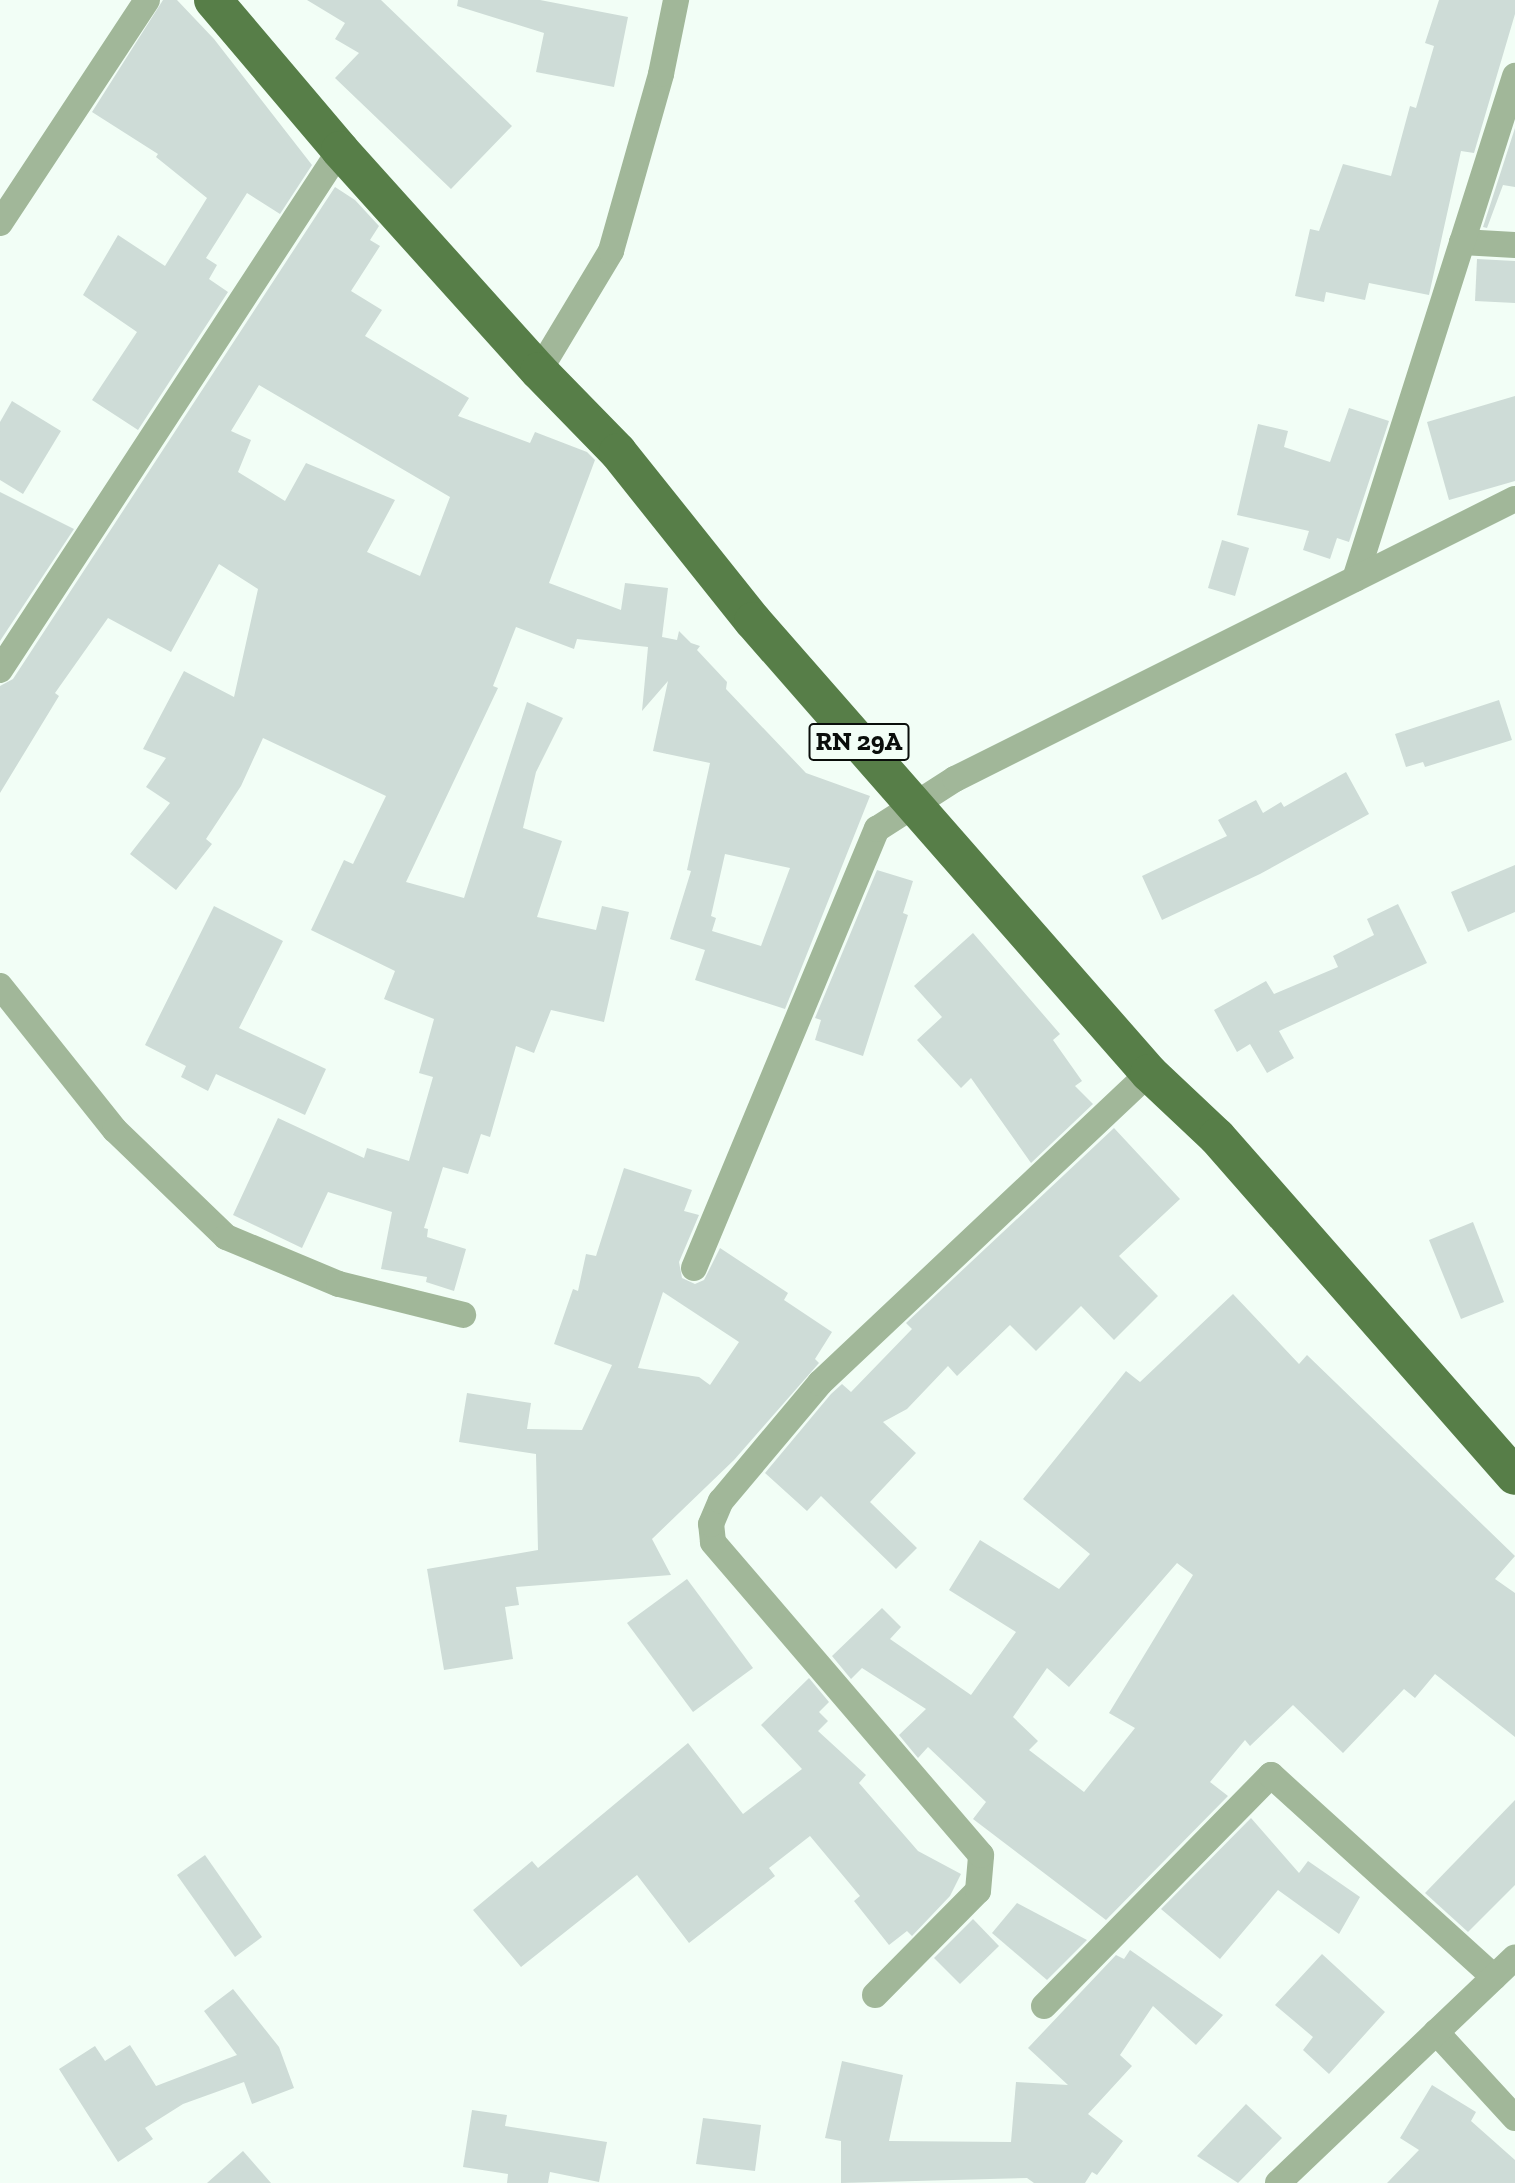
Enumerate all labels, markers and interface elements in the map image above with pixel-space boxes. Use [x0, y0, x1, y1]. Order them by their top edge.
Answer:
road number: RN 29A [808, 720, 910, 764]

